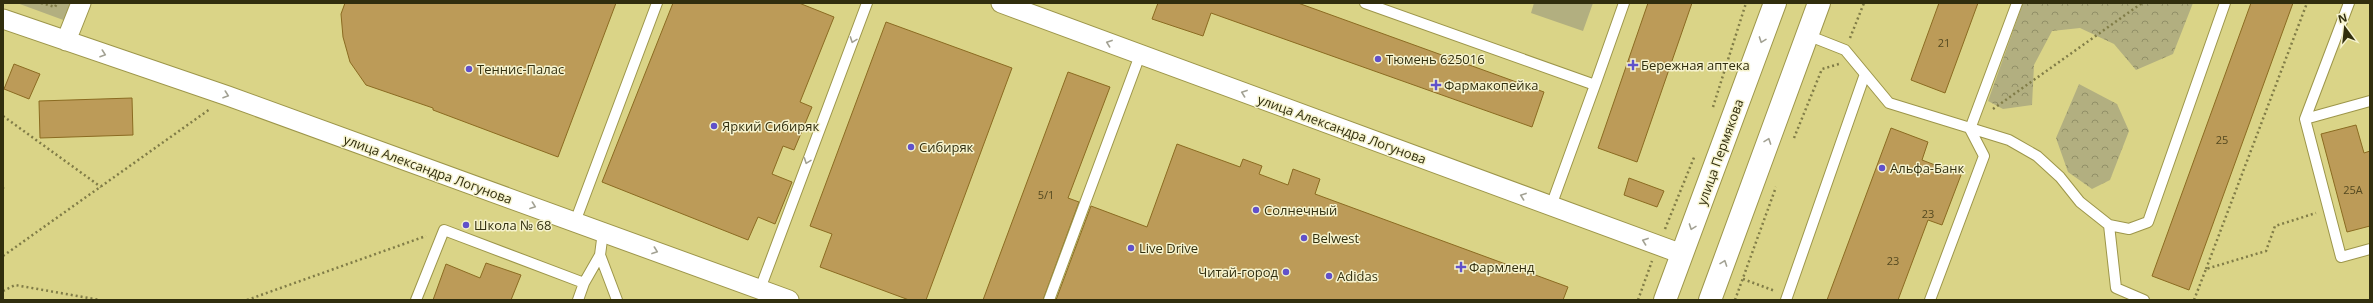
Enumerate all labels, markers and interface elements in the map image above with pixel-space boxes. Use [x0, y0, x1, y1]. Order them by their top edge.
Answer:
north arrow [2325, 8, 2365, 48]
text: N [2336, 9, 2349, 26]
house number: 21 [1938, 35, 1950, 50]
one-way arrow [849, 36, 857, 43]
one-way arrow [1758, 36, 1766, 43]
one-way arrow [1105, 39, 1112, 47]
one-way arrow [100, 49, 107, 57]
place label: Тюмень 625016 [1386, 50, 1485, 68]
marker: Тюмень 625016 [1373, 54, 1383, 64]
place label: Бережная аптека [1641, 56, 1750, 74]
place label: Теннис-Палас [477, 60, 564, 78]
marker: Бережная аптека [1628, 60, 1638, 70]
marker: Теннис-Палас [464, 64, 474, 74]
place label: Фармакопейка [1444, 76, 1538, 94]
marker: Фармакопейка [1431, 80, 1441, 90]
one-way arrow [1240, 89, 1247, 97]
street label: улица Александра Логунова [1255, 90, 1429, 168]
one-way arrow [223, 91, 230, 99]
street label: улица Пермякова [1692, 96, 1748, 208]
place label: Яркий Сибиряк [722, 117, 819, 135]
marker: Яркий Сибиряк [709, 121, 719, 131]
street label: улица Александра Логунова [341, 130, 515, 208]
house number: 25 [2216, 132, 2228, 147]
place label: Сибиряк [919, 138, 974, 156]
one-way arrow [1764, 138, 1772, 145]
marker: Сибиряк [906, 142, 916, 152]
one-way arrow [804, 158, 812, 165]
place label: Альфа-Банк [1890, 159, 1964, 177]
marker: Альфа-Банк [1877, 163, 1887, 173]
house number: 25А [2343, 182, 2363, 197]
house number: 5/1 [1038, 187, 1054, 202]
one-way arrow [1520, 192, 1527, 200]
place label: Солнечный [1264, 201, 1337, 219]
one-way arrow [529, 202, 536, 210]
marker: Солнечный [1251, 205, 1261, 215]
house number: 23 [1922, 206, 1934, 221]
place label: Школа № 68 [474, 216, 551, 234]
marker: Школа № 68 [461, 220, 471, 230]
one-way arrow [1688, 223, 1697, 230]
place label: Belwest [1312, 229, 1360, 247]
marker: Belwest [1299, 233, 1309, 243]
one-way arrow [1642, 237, 1649, 245]
place label: Live Drive [1139, 239, 1198, 257]
marker: Live Drive [1126, 243, 1136, 253]
one-way arrow [651, 246, 658, 255]
house number: 23 [1887, 253, 1899, 268]
place label: Фармленд [1469, 258, 1535, 276]
one-way arrow [1719, 260, 1727, 267]
marker: Фармленд [1456, 262, 1466, 272]
place label: Читай-город [1198, 263, 1279, 281]
marker: Читай-город [1281, 267, 1291, 277]
place label: Adidas [1337, 267, 1378, 285]
marker: Adidas [1324, 271, 1334, 281]

